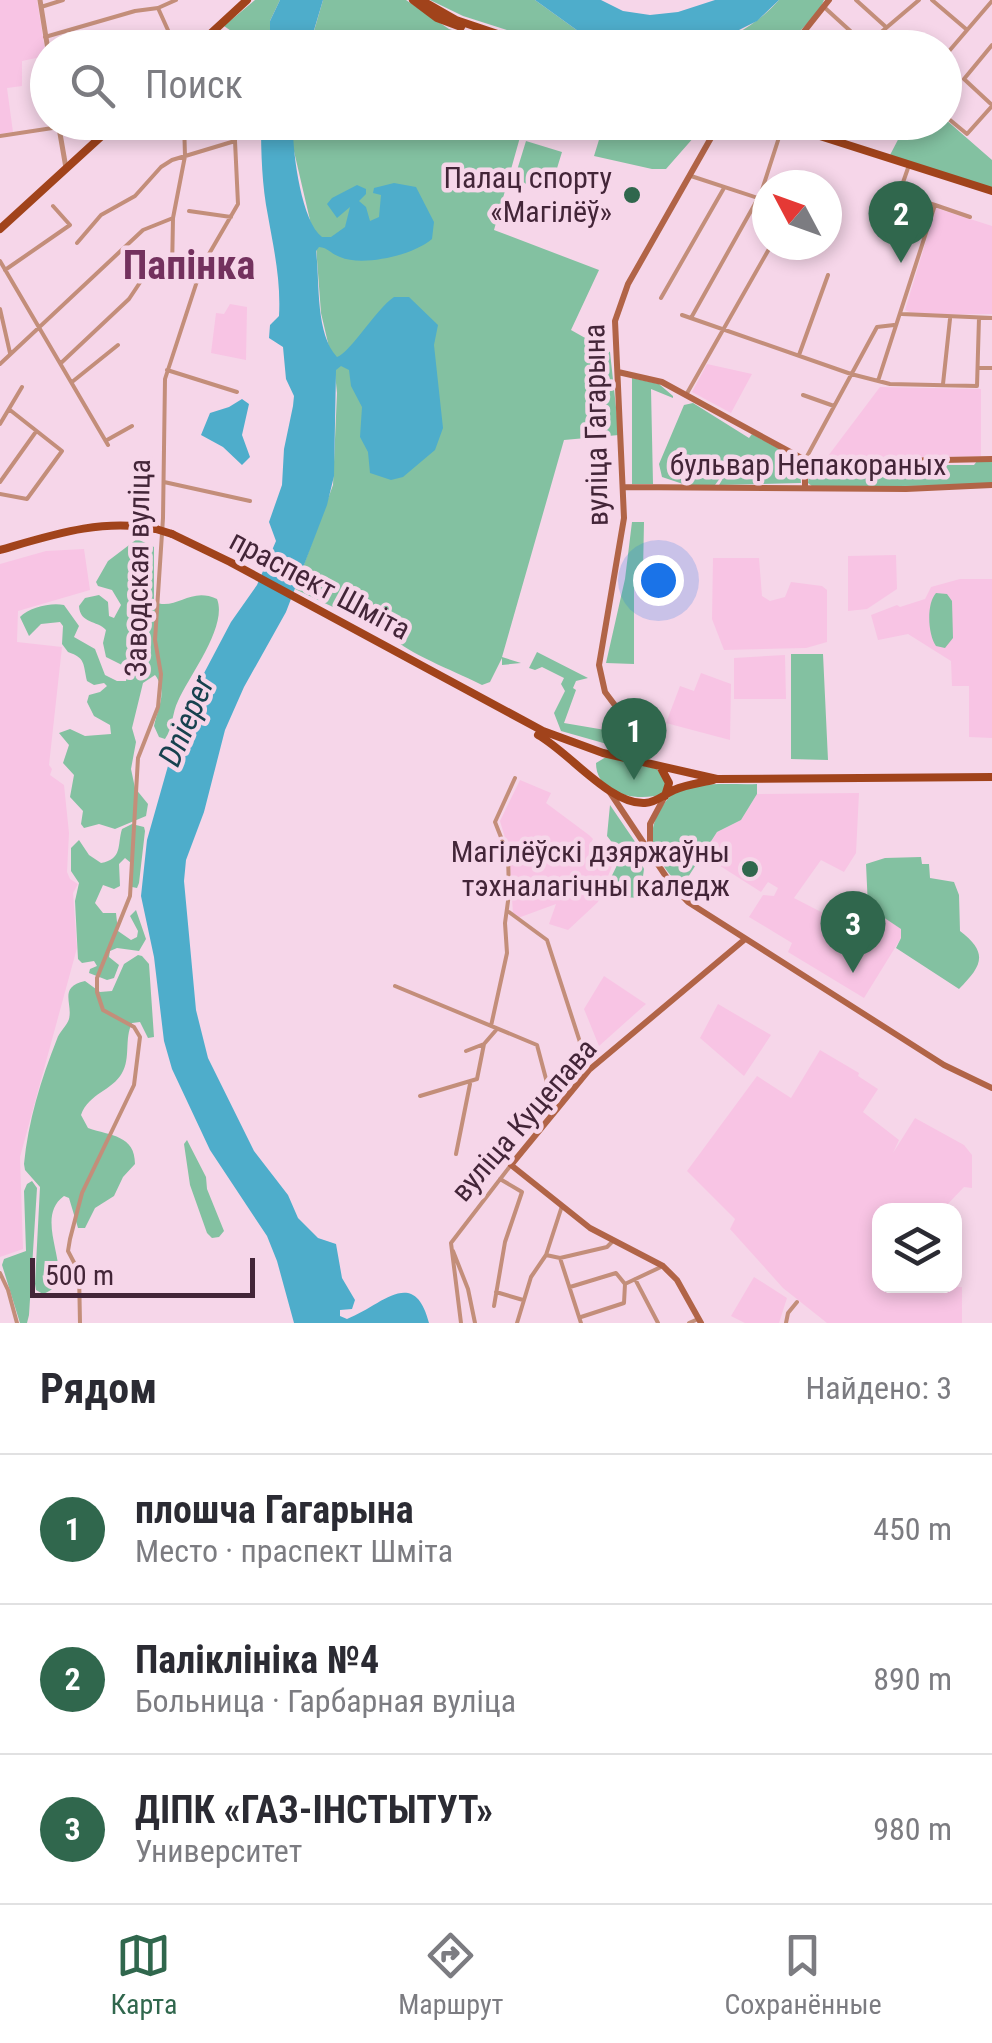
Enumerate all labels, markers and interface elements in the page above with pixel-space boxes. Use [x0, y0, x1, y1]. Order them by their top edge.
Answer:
search box [30, 30, 962, 140]
icon: search [65, 58, 120, 113]
text: Поиск [145, 63, 243, 107]
place label: Палац спорту «Магілёў» [443, 160, 612, 229]
north arrow [752, 170, 842, 260]
pin: 2 [868, 180, 934, 263]
marker: Палац спорту «Магілёў» [621, 184, 643, 206]
district label: Папінка [123, 242, 255, 289]
street label: вуліца Гагарына [576, 324, 615, 526]
street label: бульвар Непакораных [670, 447, 946, 482]
street label: Заводская вуліца [118, 459, 157, 677]
street label: праспект Шміта [224, 522, 416, 647]
your location [633, 555, 684, 606]
water label: Dnieper [150, 669, 222, 772]
pin: 1 [602, 698, 666, 780]
place label: Магілёўскі дзяржаўны тэхналагічны каледж [451, 834, 730, 903]
marker: Магілёўскі дзяржаўны тэхналагічны каледж [739, 858, 761, 880]
pin: 3 [820, 890, 886, 973]
street label: вуліца Куцепава [444, 1031, 604, 1208]
map controls [872, 1203, 962, 1293]
button: layers [872, 1203, 962, 1293]
scale bar [30, 1253, 255, 1298]
text: 500 m [45, 1259, 114, 1292]
text: Рядом [40, 1364, 157, 1413]
text: Найдено: 3 [805, 1369, 952, 1407]
text: плошча Гагарына [135, 1488, 414, 1532]
text: 1 [64, 1510, 81, 1548]
text: 450 m [873, 1510, 952, 1548]
text: Место · праспект Шміта [135, 1532, 453, 1570]
text: Паліклініка №4 [135, 1638, 379, 1682]
text: 2 [64, 1660, 81, 1698]
text: 890 m [873, 1660, 952, 1698]
text: Больница · Гарбарная вуліца [135, 1682, 516, 1720]
text: ДІПК «ГАЗ-ІНСТЫТУТ» [135, 1788, 493, 1832]
text: 3 [64, 1810, 81, 1848]
text: 980 m [873, 1810, 952, 1848]
text: Университет [135, 1832, 302, 1870]
tab: Карта [110, 1928, 177, 2021]
tab: Маршрут [398, 1928, 504, 2021]
tab: Сохранённые [724, 1928, 882, 2021]

